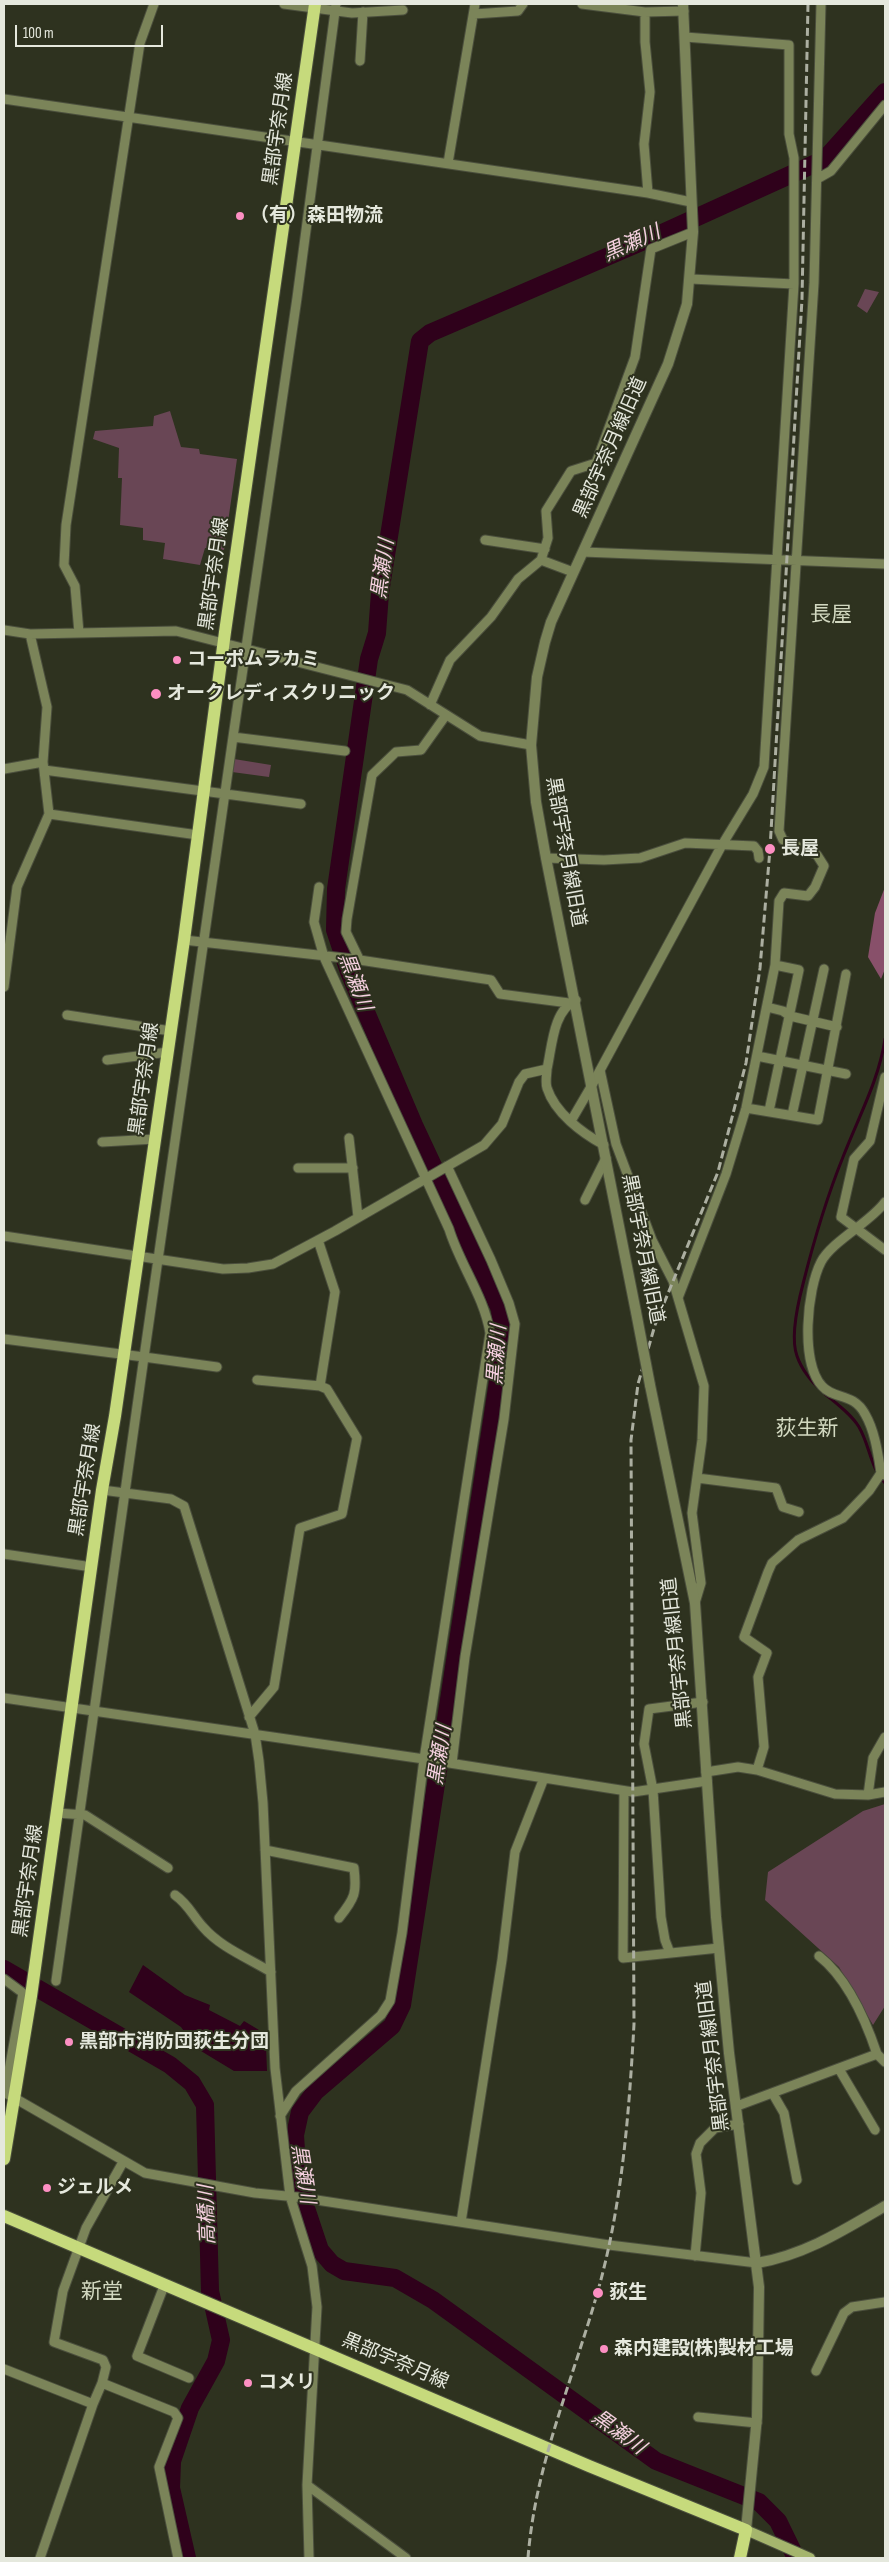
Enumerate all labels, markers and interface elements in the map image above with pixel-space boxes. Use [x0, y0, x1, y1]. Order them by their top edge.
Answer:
scale bar [18, 15, 165, 47]
text: 100 m [23, 24, 54, 43]
street label: 黒部宇奈月線 [260, 71, 298, 187]
place label: （有）森田物流 [250, 205, 383, 227]
marker: （有）森田物流 [234, 210, 246, 222]
water label: 黒瀬川 [600, 221, 664, 267]
street label: 黒部宇奈月線旧道 [570, 374, 652, 522]
street label: 黒部宇奈月線 [196, 516, 234, 632]
water label: 黒瀬川 [368, 538, 400, 600]
district label: 長屋 [810, 603, 852, 629]
place label: コーポムラカミ [187, 649, 320, 671]
marker: コーポムラカミ [171, 654, 183, 666]
place label: オークレディスクリニック [167, 683, 395, 705]
marker: オークレディスクリニック [149, 687, 163, 701]
street label: 黒部宇奈月線旧道 [541, 775, 589, 929]
place label: 長屋 [781, 838, 819, 860]
marker: 長屋 [763, 842, 777, 856]
water label: 黒瀬川 [332, 950, 376, 1014]
street label: 黒部宇奈月線 [126, 1021, 164, 1137]
street label: 黒部宇奈月線旧道 [616, 1172, 668, 1326]
water label: 黒瀬川 [484, 1324, 512, 1386]
district label: 荻生新 [776, 1417, 838, 1443]
street label: 黒部宇奈月線 [66, 1422, 106, 1538]
street label: 黒部宇奈月線旧道 [659, 1576, 697, 1730]
water label: 黒瀬川 [424, 1723, 458, 1787]
street label: 黒部宇奈月線 [10, 1823, 48, 1939]
street label: 黒部宇奈月線旧道 [693, 1979, 735, 2133]
place label: 黒部市消防団荻生分団 [79, 2031, 269, 2053]
marker: 黒部市消防団荻生分団 [63, 2036, 75, 2048]
water label: 黒瀬川 [285, 2142, 319, 2206]
place label: ジェルメ [57, 2177, 133, 2199]
marker: ジェルメ [41, 2182, 53, 2194]
water label: 高橋川 [195, 2185, 221, 2245]
district label: 新堂 [81, 2280, 123, 2306]
place label: 荻生 [609, 2282, 647, 2304]
marker: 荻生 [591, 2286, 605, 2300]
street label: 黒部宇奈月線 [338, 2329, 452, 2395]
place label: 森内建設(株)製材工場 [614, 2338, 794, 2360]
marker: 森内建設(株)製材工場 [598, 2343, 610, 2355]
place label: コメリ [258, 2372, 315, 2394]
marker: コメリ [242, 2377, 254, 2389]
water label: 黒瀬川 [587, 2406, 649, 2460]

